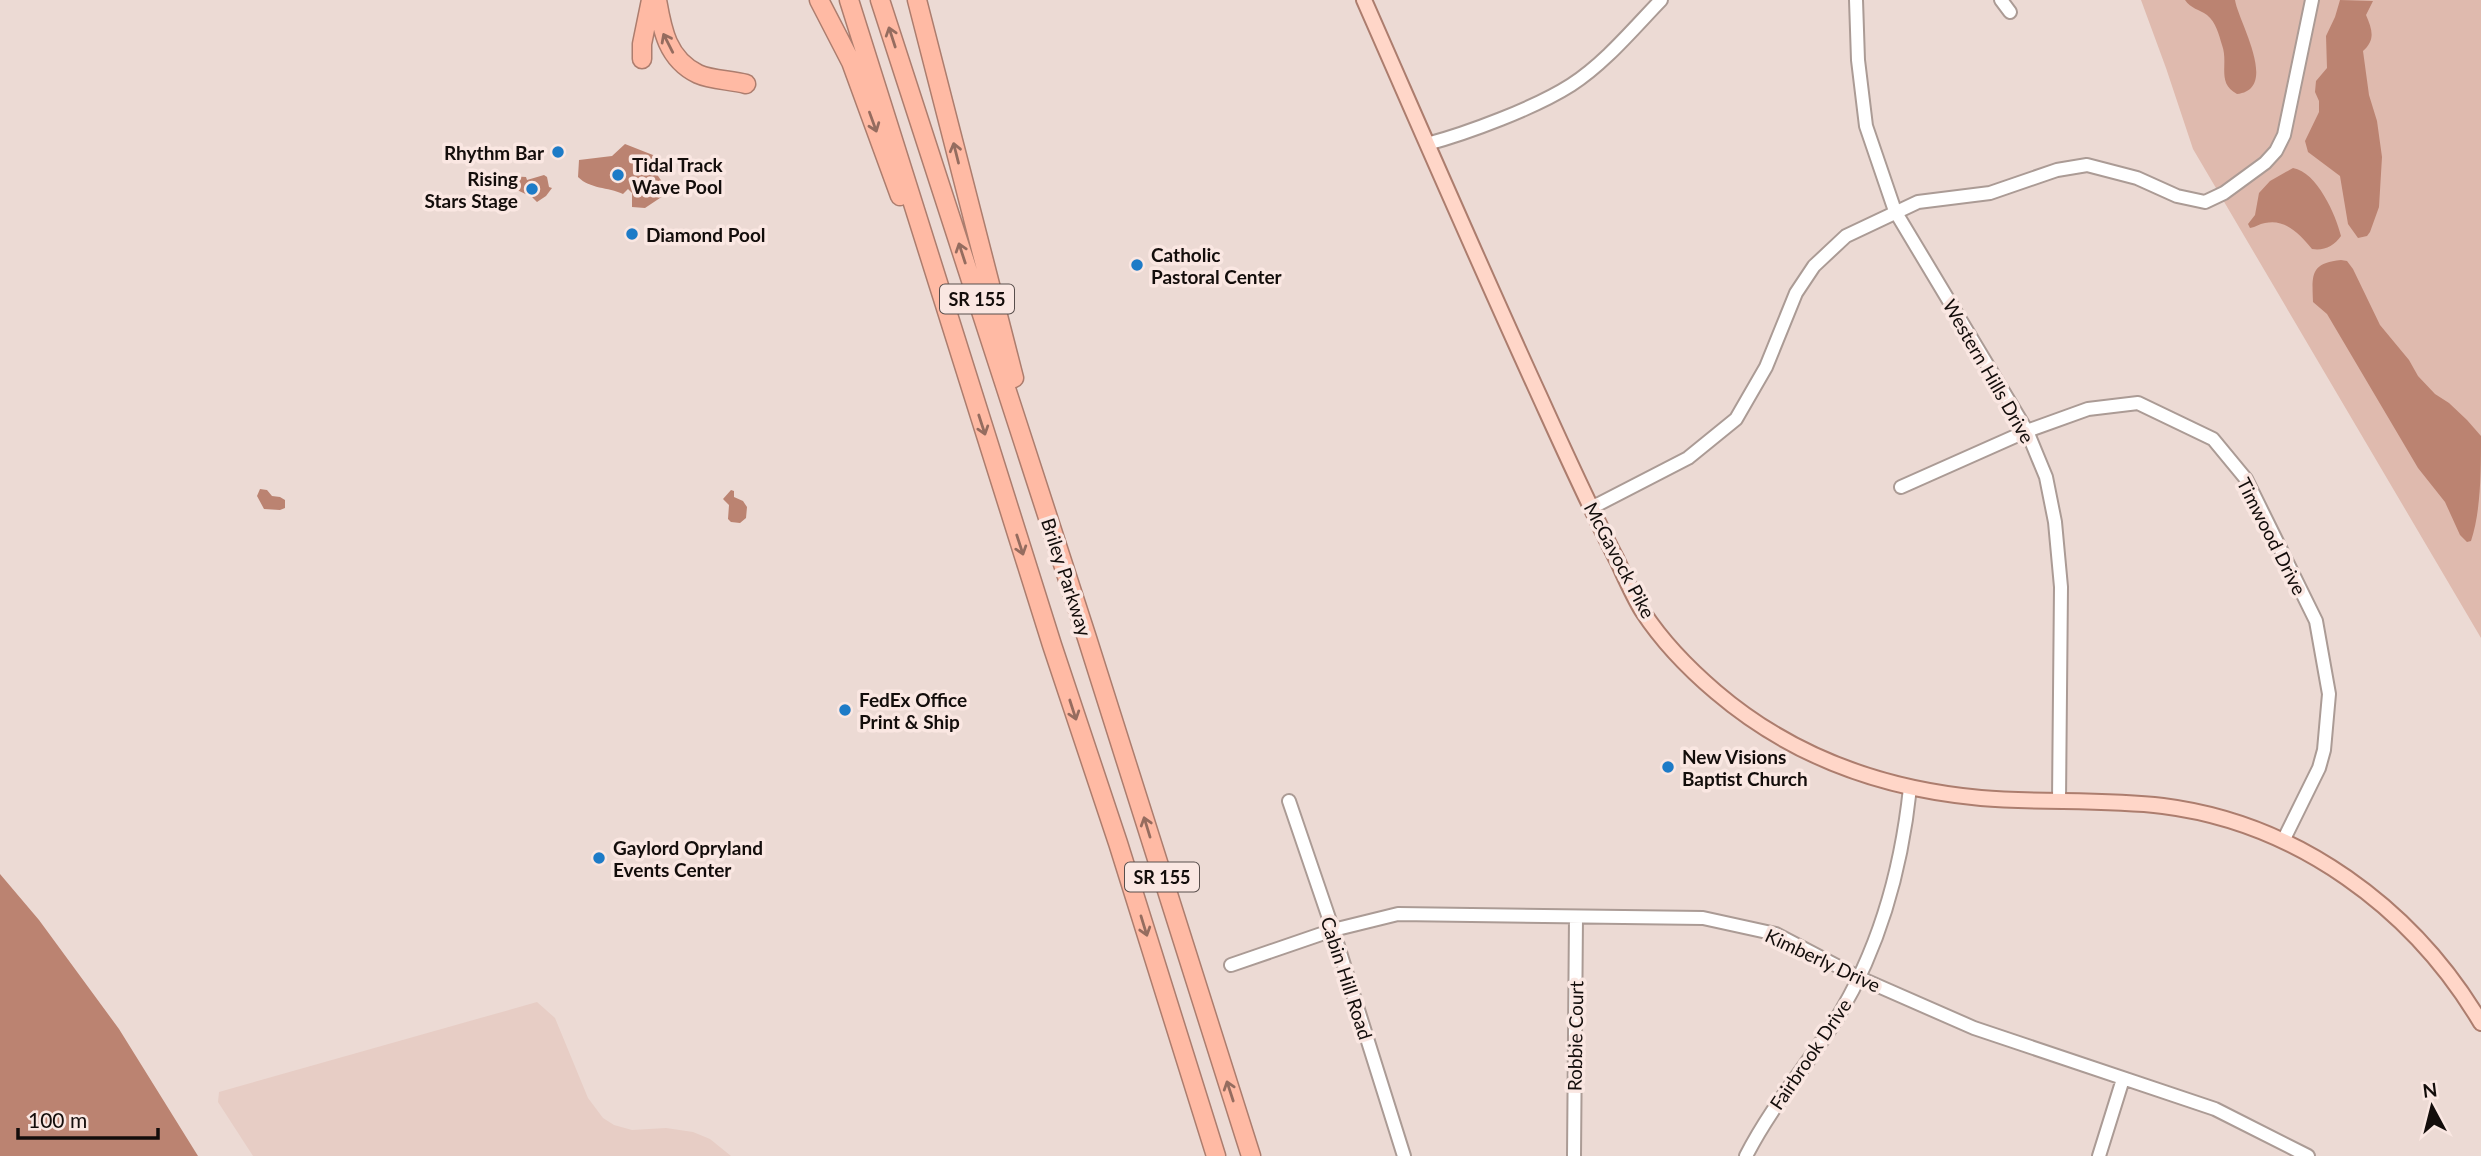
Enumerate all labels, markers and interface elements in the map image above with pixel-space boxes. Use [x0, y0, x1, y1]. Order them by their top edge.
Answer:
one-way arrow [885, 26, 898, 48]
one-way arrow [661, 33, 675, 54]
one-way arrow [868, 111, 881, 133]
place label: Rhythm Bar [444, 141, 545, 164]
one-way arrow [949, 142, 962, 165]
marker: Rhythm Bar [550, 144, 566, 160]
place label: Tidal Track Wave Pool [632, 153, 724, 198]
place label: Rising Stars Stage [425, 167, 518, 212]
marker: Tidal Track Wave Pool [610, 167, 626, 183]
marker: Rising Stars Stage [524, 181, 540, 197]
place label: Diamond Pool [646, 223, 766, 246]
marker: Diamond Pool [624, 226, 640, 242]
one-way arrow [955, 243, 967, 265]
place label: Catholic Pastoral Center [1151, 243, 1283, 288]
marker: Catholic Pastoral Center [1129, 257, 1145, 273]
road number: SR 155 [940, 284, 1014, 314]
street label: Western Hills Drive [1938, 295, 2040, 447]
one-way arrow [977, 413, 989, 435]
street label: Timwood Drive [2233, 474, 2311, 598]
street label: McGavock Pike [1580, 498, 1660, 622]
street label: Briley Parkway [1037, 515, 1097, 639]
one-way arrow [1015, 533, 1027, 555]
place label: FedEx Office Print & Ship [859, 688, 967, 733]
one-way arrow [1068, 699, 1081, 721]
marker: FedEx Office Print & Ship [837, 702, 853, 718]
place label: New Visions Baptist Church [1682, 745, 1808, 790]
marker: New Visions Baptist Church [1660, 759, 1676, 775]
one-way arrow [1139, 817, 1152, 839]
place label: Gaylord Opryland Events Center [613, 836, 763, 881]
marker: Gaylord Opryland Events Center [591, 850, 607, 866]
road number: SR 155 [1125, 862, 1199, 892]
street label: Cabin Hill Road [1316, 914, 1378, 1042]
one-way arrow [1139, 915, 1151, 937]
street label: Kimberly Drive [1762, 923, 1884, 997]
street label: Robbie Court [1563, 980, 1587, 1091]
street label: Fairbrook Drive [1764, 994, 1856, 1114]
north arrow [2397, 1072, 2467, 1142]
text: N [2421, 1077, 2439, 1102]
one-way arrow [1223, 1080, 1236, 1102]
scale bar [18, 1096, 158, 1140]
text: 100 m [28, 1107, 87, 1132]

